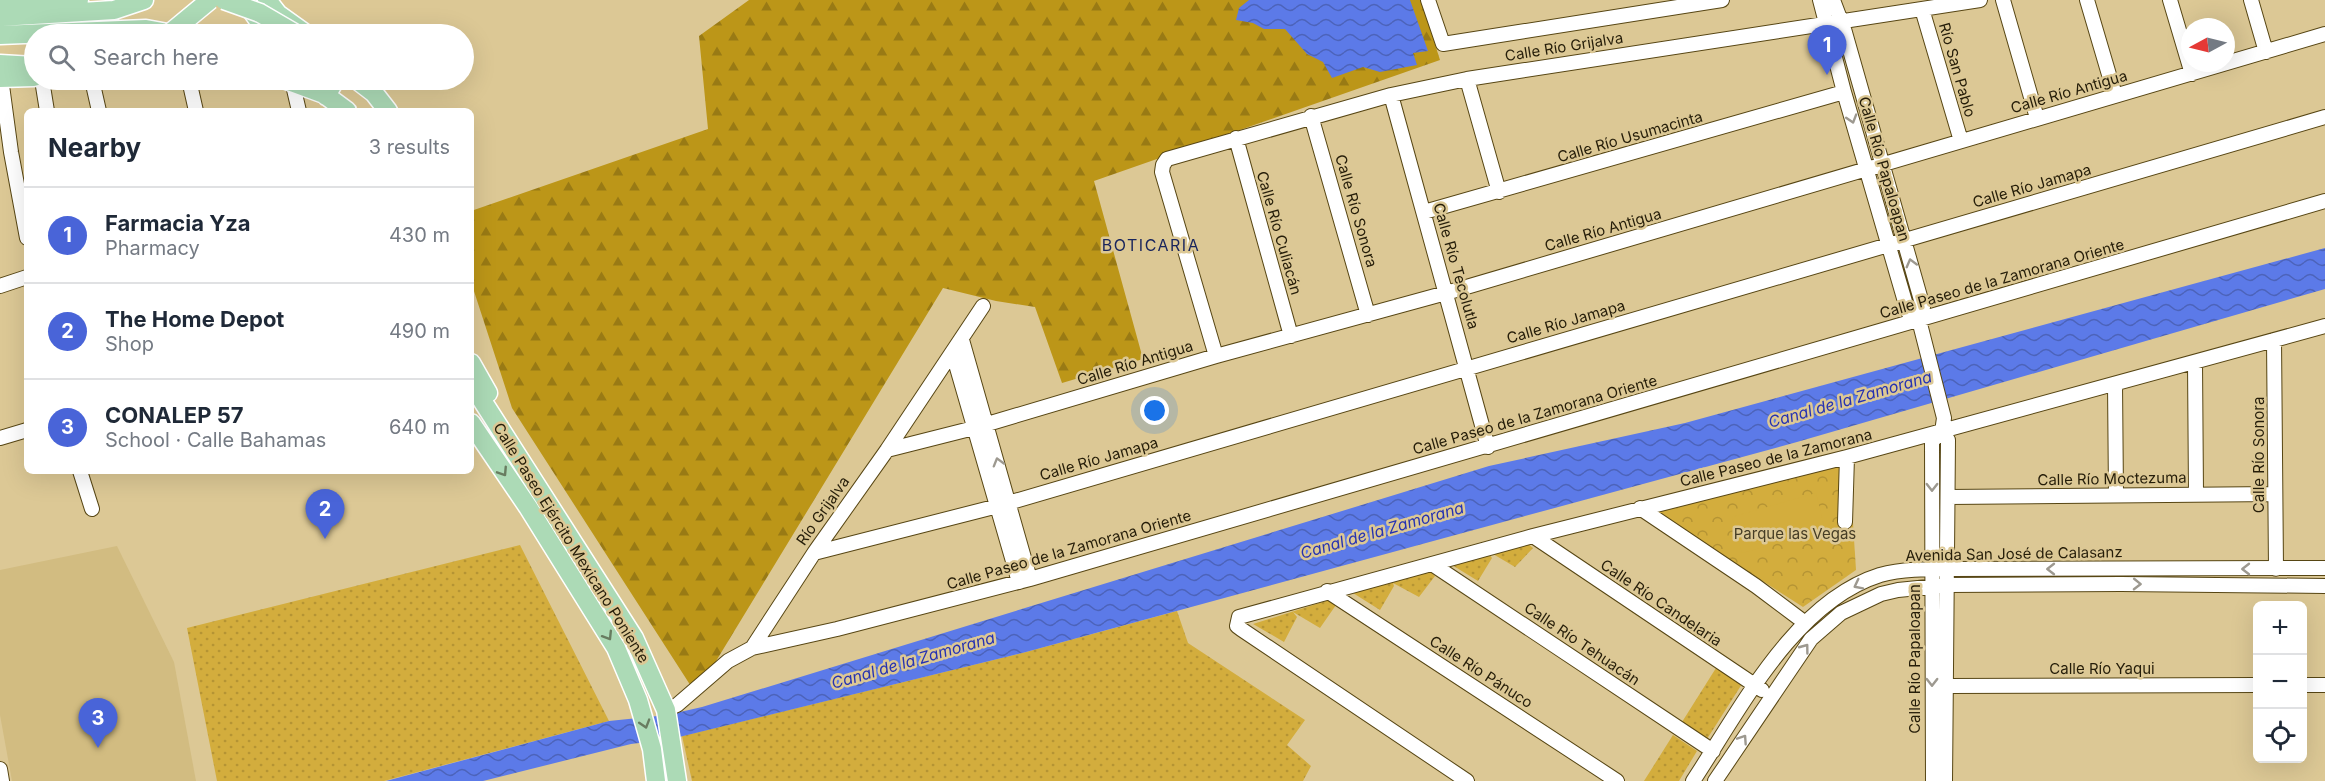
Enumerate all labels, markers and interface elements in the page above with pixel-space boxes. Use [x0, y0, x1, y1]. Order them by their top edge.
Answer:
north arrow [2181, 18, 2235, 72]
street label: Río San Pablo [1935, 20, 1980, 119]
search box [24, 24, 474, 90]
pin: 1 [1808, 26, 1846, 75]
street label: Calle Río Grijalva [1503, 28, 1624, 65]
icon: search [45, 41, 78, 74]
text: Search here [93, 44, 219, 70]
street label: Calle Río Antigua [2008, 66, 2129, 117]
street label: Calle Río Papaloapan [1855, 94, 1914, 243]
street label: Calle Río Usumacinta [1555, 107, 1705, 166]
one-way arrow [1845, 114, 1857, 124]
text: Nearby [48, 132, 141, 163]
text: 3 results [369, 135, 450, 159]
street label: Calle Río Sonora [1331, 152, 1382, 270]
street label: Calle Río Jamapa [1970, 160, 2093, 212]
street label: Calle Río Culiacán [1253, 169, 1306, 297]
street label: Calle Río Tecolutla [1429, 201, 1484, 331]
street label: Calle Río Antigua [1542, 204, 1663, 255]
text: Farmacia Yza [105, 210, 251, 236]
text: 1 [63, 223, 72, 247]
text: 430 m [389, 223, 450, 247]
street label: Calle Paseo de la Zamorana Oriente [1877, 234, 2126, 323]
district label: BOTICARIA [1102, 235, 1200, 255]
text: Pharmacy [105, 236, 200, 260]
one-way arrow [1906, 259, 1919, 269]
street label: Calle Río Jamapa [1504, 296, 1627, 348]
text: The Home Depot [105, 306, 284, 332]
text: 2 [61, 319, 74, 343]
text: 490 m [389, 319, 450, 343]
text: Shop [105, 332, 154, 356]
street label: Calle Río Antigua [1075, 336, 1195, 389]
water label: Canal de la Zamorana [1766, 366, 1934, 432]
street label: Calle Paseo de la Zamorana Oriente [1410, 370, 1659, 459]
your location [1140, 396, 1169, 425]
street label: Calle Río Sonora [2249, 397, 2268, 513]
text: CONALEP 57 [105, 402, 244, 428]
text: 3 [61, 415, 74, 439]
text: 640 m [389, 415, 450, 439]
street label: Calle Paseo Ejército Mexicano Poniente [489, 419, 654, 666]
street label: Calle Paseo de la Zamorana [1678, 424, 1874, 491]
text: School · Calle Bahamas [105, 428, 326, 452]
street label: Calle Río Jamapa [1037, 433, 1160, 485]
one-way arrow [993, 457, 1005, 468]
one-way arrow [496, 465, 507, 476]
street label: Calle Río Moctezuma [2037, 468, 2187, 489]
street label: Río Grijalva [792, 473, 853, 549]
one-way arrow [1926, 482, 1938, 491]
pin: 2 [306, 490, 344, 539]
water label: Canal de la Zamorana [1298, 497, 1466, 563]
street label: Calle Paseo de la Zamorana Oriente [944, 505, 1193, 594]
park label: Parque las Vegas [1734, 524, 1856, 543]
street label: Avenida San José de Calasanz [1905, 542, 2123, 565]
street label: Calle Río Candelaria [1597, 555, 1726, 650]
one-way arrow [2046, 563, 2055, 575]
one-way arrow [2241, 563, 2250, 575]
one-way arrow [1854, 578, 1864, 589]
one-way arrow [2132, 578, 2141, 590]
street label: Calle Río Papaloapan [1905, 584, 1924, 734]
street label: Calle Río Tehuacán [1521, 598, 1644, 689]
map controls [2253, 601, 2307, 763]
button: + [2253, 601, 2307, 655]
water label: Canal de la Zamorana [829, 627, 997, 693]
one-way arrow [601, 630, 613, 640]
street label: Calle Río Pánuco [1426, 631, 1537, 712]
one-way arrow [1797, 644, 1808, 655]
button: − [2253, 655, 2307, 709]
street label: Calle Río Yaqui [2049, 659, 2155, 678]
one-way arrow [1926, 677, 1938, 686]
pin: 3 [78, 698, 118, 748]
button: locate [2253, 709, 2307, 763]
one-way arrow [638, 718, 650, 729]
one-way arrow [1736, 734, 1747, 745]

